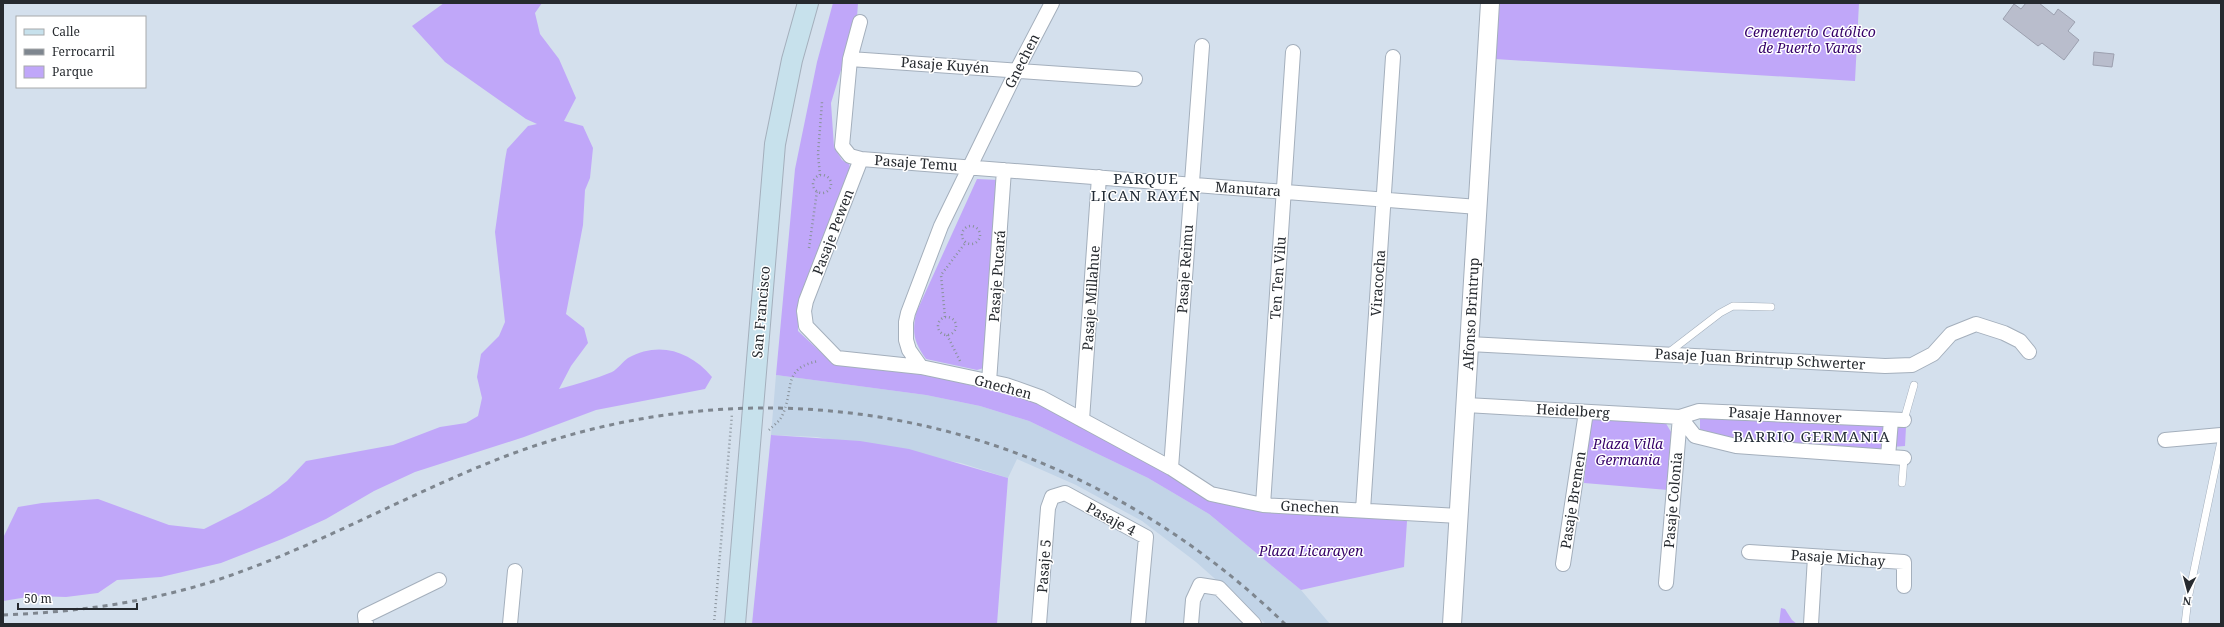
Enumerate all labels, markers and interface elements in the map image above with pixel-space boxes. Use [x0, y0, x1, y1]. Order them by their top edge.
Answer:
legend [16, 16, 146, 88]
park label: Cementerio Católico de Puerto Varas [1744, 22, 1876, 57]
text: Calle [52, 23, 80, 40]
street label: Gnechen [1000, 30, 1043, 91]
text: Ferrocarril [52, 43, 115, 60]
street label: Pasaje Kuyén [900, 52, 990, 77]
text: Parque [52, 63, 93, 80]
street label: Pasaje Temu [874, 150, 958, 175]
district label: PARQUE LICAN RAYÉN [1091, 168, 1201, 205]
street label: Manutara [1214, 177, 1282, 200]
street label: Pasaje Pewen [807, 186, 858, 277]
street label: Pasaje Reimu [1172, 224, 1197, 314]
street label: Pasaje Pucará [984, 229, 1009, 323]
street label: Ten Ten Vilu [1265, 236, 1290, 320]
street label: Pasaje Millahue [1077, 245, 1104, 351]
street label: Viracocha [1366, 249, 1389, 317]
street label: Alfonso Brintrup [1458, 257, 1483, 371]
street label: San Francisco [747, 265, 774, 359]
street label: Pasaje Juan Brintrup Schwerter [1654, 343, 1866, 374]
street label: Gnechen [972, 370, 1034, 403]
street label: Heidelberg [1536, 399, 1611, 422]
street label: Pasaje Hannover [1728, 402, 1842, 427]
district label: BARRIO GERMANIA [1733, 426, 1891, 446]
park label: Plaza Villa Germania [1592, 434, 1664, 469]
street label: Pasaje Bremen [1555, 450, 1590, 550]
street label: Pasaje Colonia [1659, 451, 1686, 549]
street label: Gnechen [1280, 495, 1340, 518]
street label: Pasaje 4 [1083, 498, 1140, 540]
street label: Pasaje 5 [1032, 539, 1055, 593]
park label: Plaza Licarayen [1258, 541, 1364, 560]
street label: Pasaje Michay [1790, 545, 1886, 570]
north arrow [2168, 571, 2208, 611]
scale bar [18, 585, 137, 611]
text: 50 m [24, 590, 52, 607]
text: N [2181, 593, 2192, 609]

